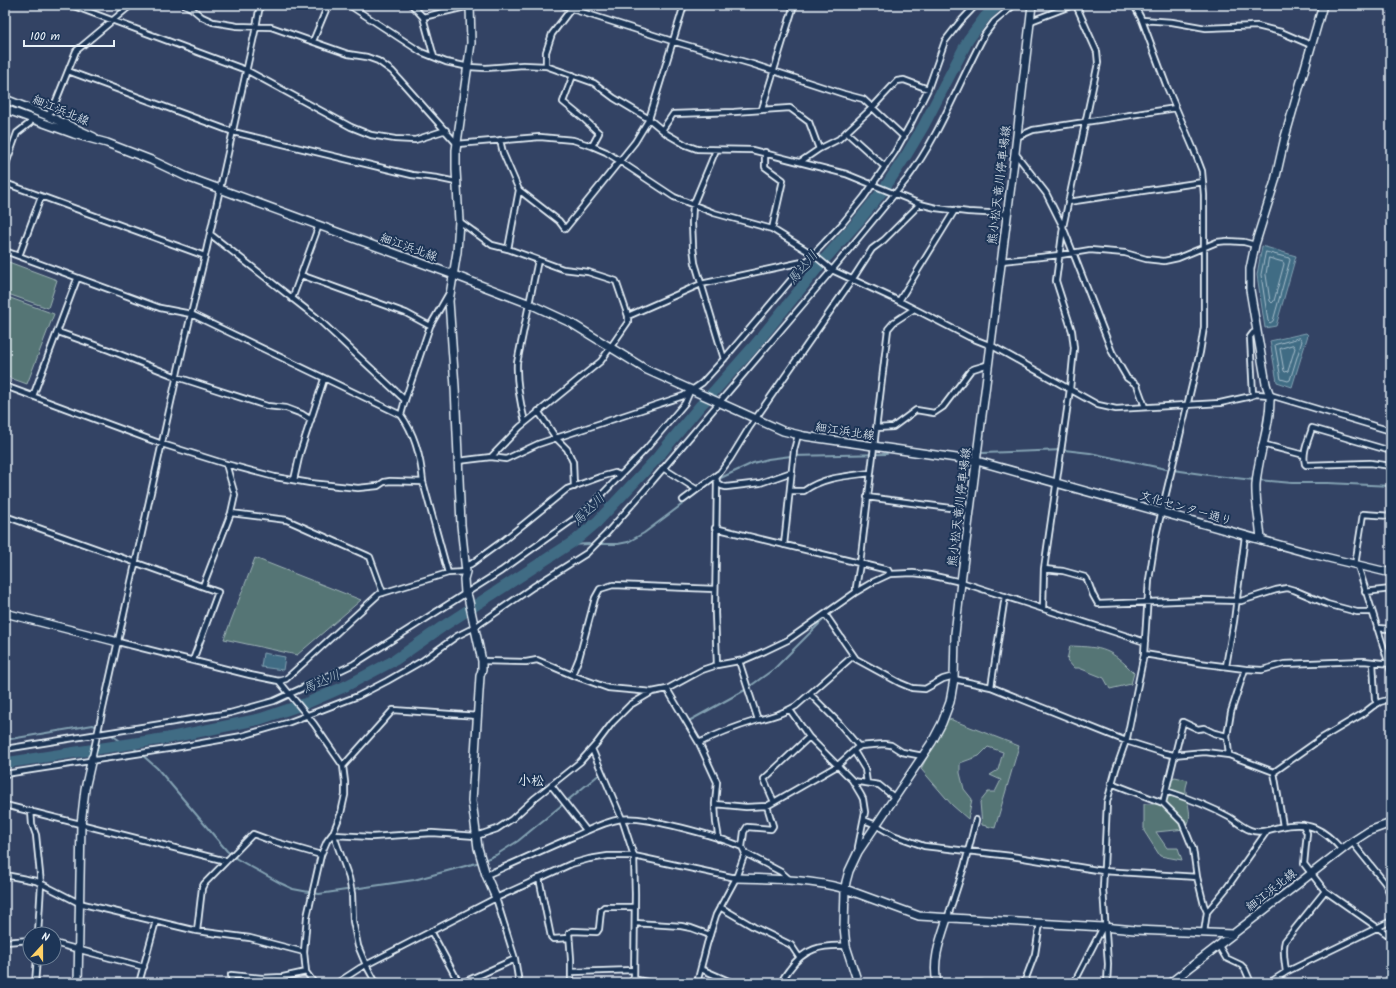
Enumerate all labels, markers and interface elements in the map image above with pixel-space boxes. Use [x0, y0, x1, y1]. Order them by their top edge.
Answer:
scale bar [24, 22, 114, 48]
text: 100 m [30, 27, 61, 46]
street label: 細江浜北線 [29, 90, 92, 131]
street label: 熊小松天竜川停車場線 [983, 124, 1016, 246]
street label: 細江浜北線 [377, 228, 440, 267]
water label: 馬込川 [783, 246, 824, 290]
street label: 細江浜北線 [814, 417, 876, 446]
street label: 熊小松天竜川停車場線 [943, 446, 976, 568]
street label: 文化センター通り [1137, 486, 1234, 531]
water label: 馬込川 [568, 489, 610, 531]
water label: 馬込川 [300, 665, 344, 700]
district label: 小松 [518, 771, 544, 792]
street label: 細江浜北線 [1242, 864, 1301, 916]
north arrow [22, 926, 62, 966]
text: N [39, 928, 52, 947]

